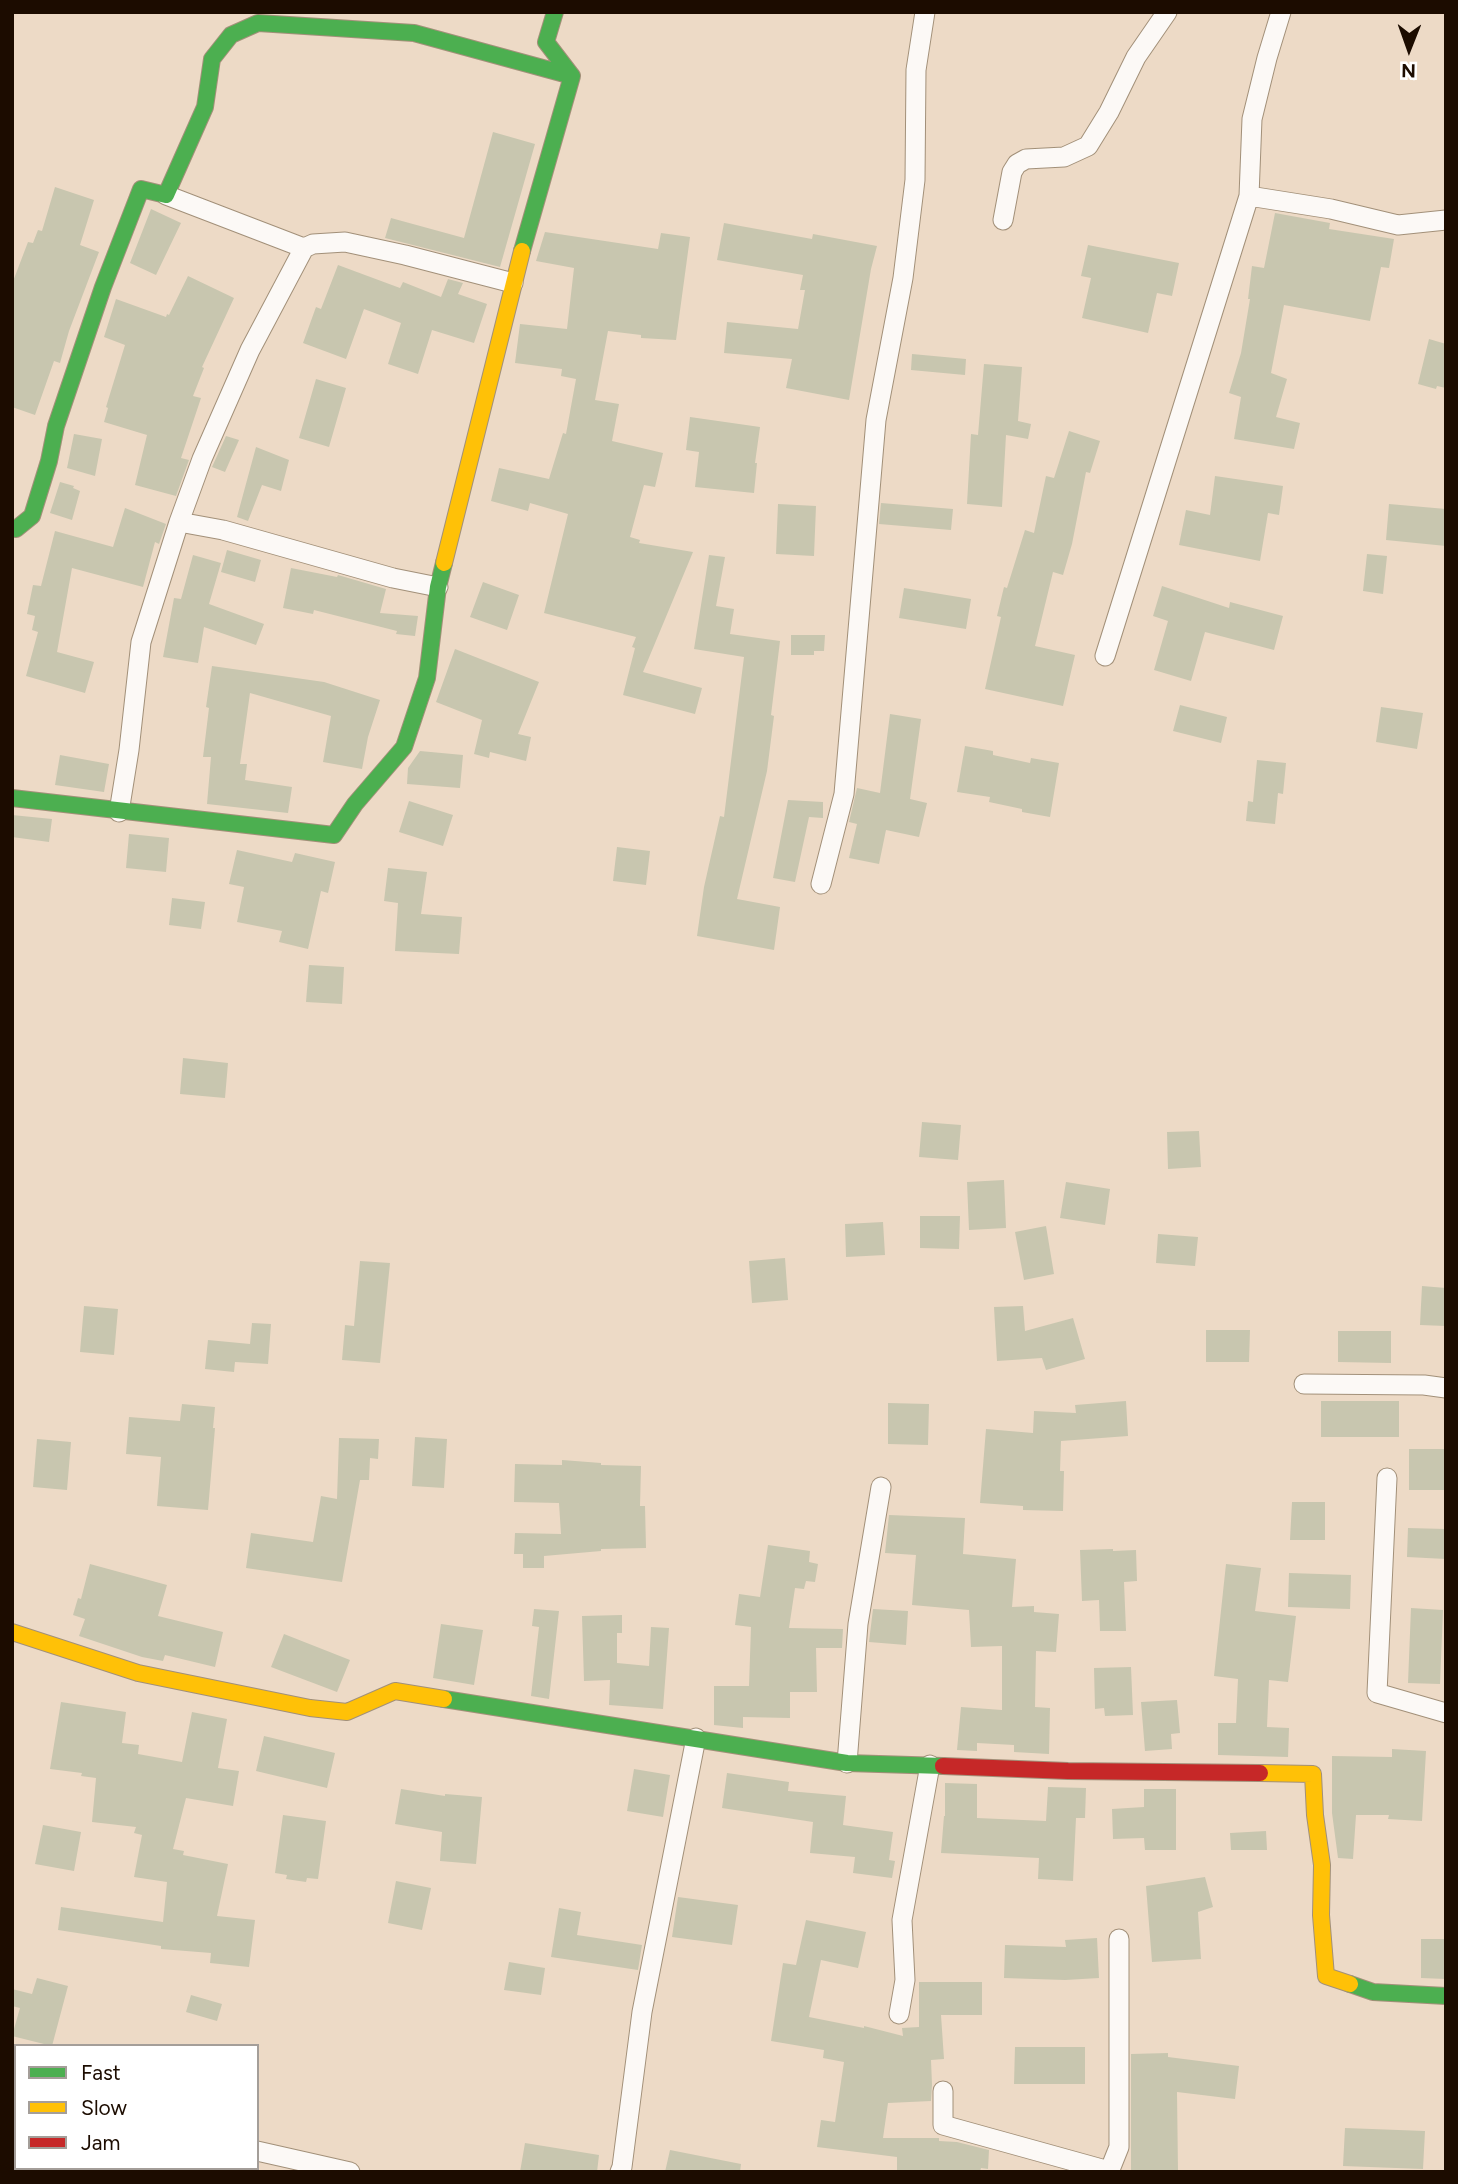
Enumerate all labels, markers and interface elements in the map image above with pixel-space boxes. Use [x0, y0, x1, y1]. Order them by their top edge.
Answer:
north arrow [1374, 14, 1444, 84]
text: N [1401, 59, 1416, 82]
legend [14, 2044, 259, 2170]
text: Fast [81, 2060, 121, 2085]
text: Slow [81, 2095, 127, 2120]
text: Jam [81, 2130, 120, 2155]

